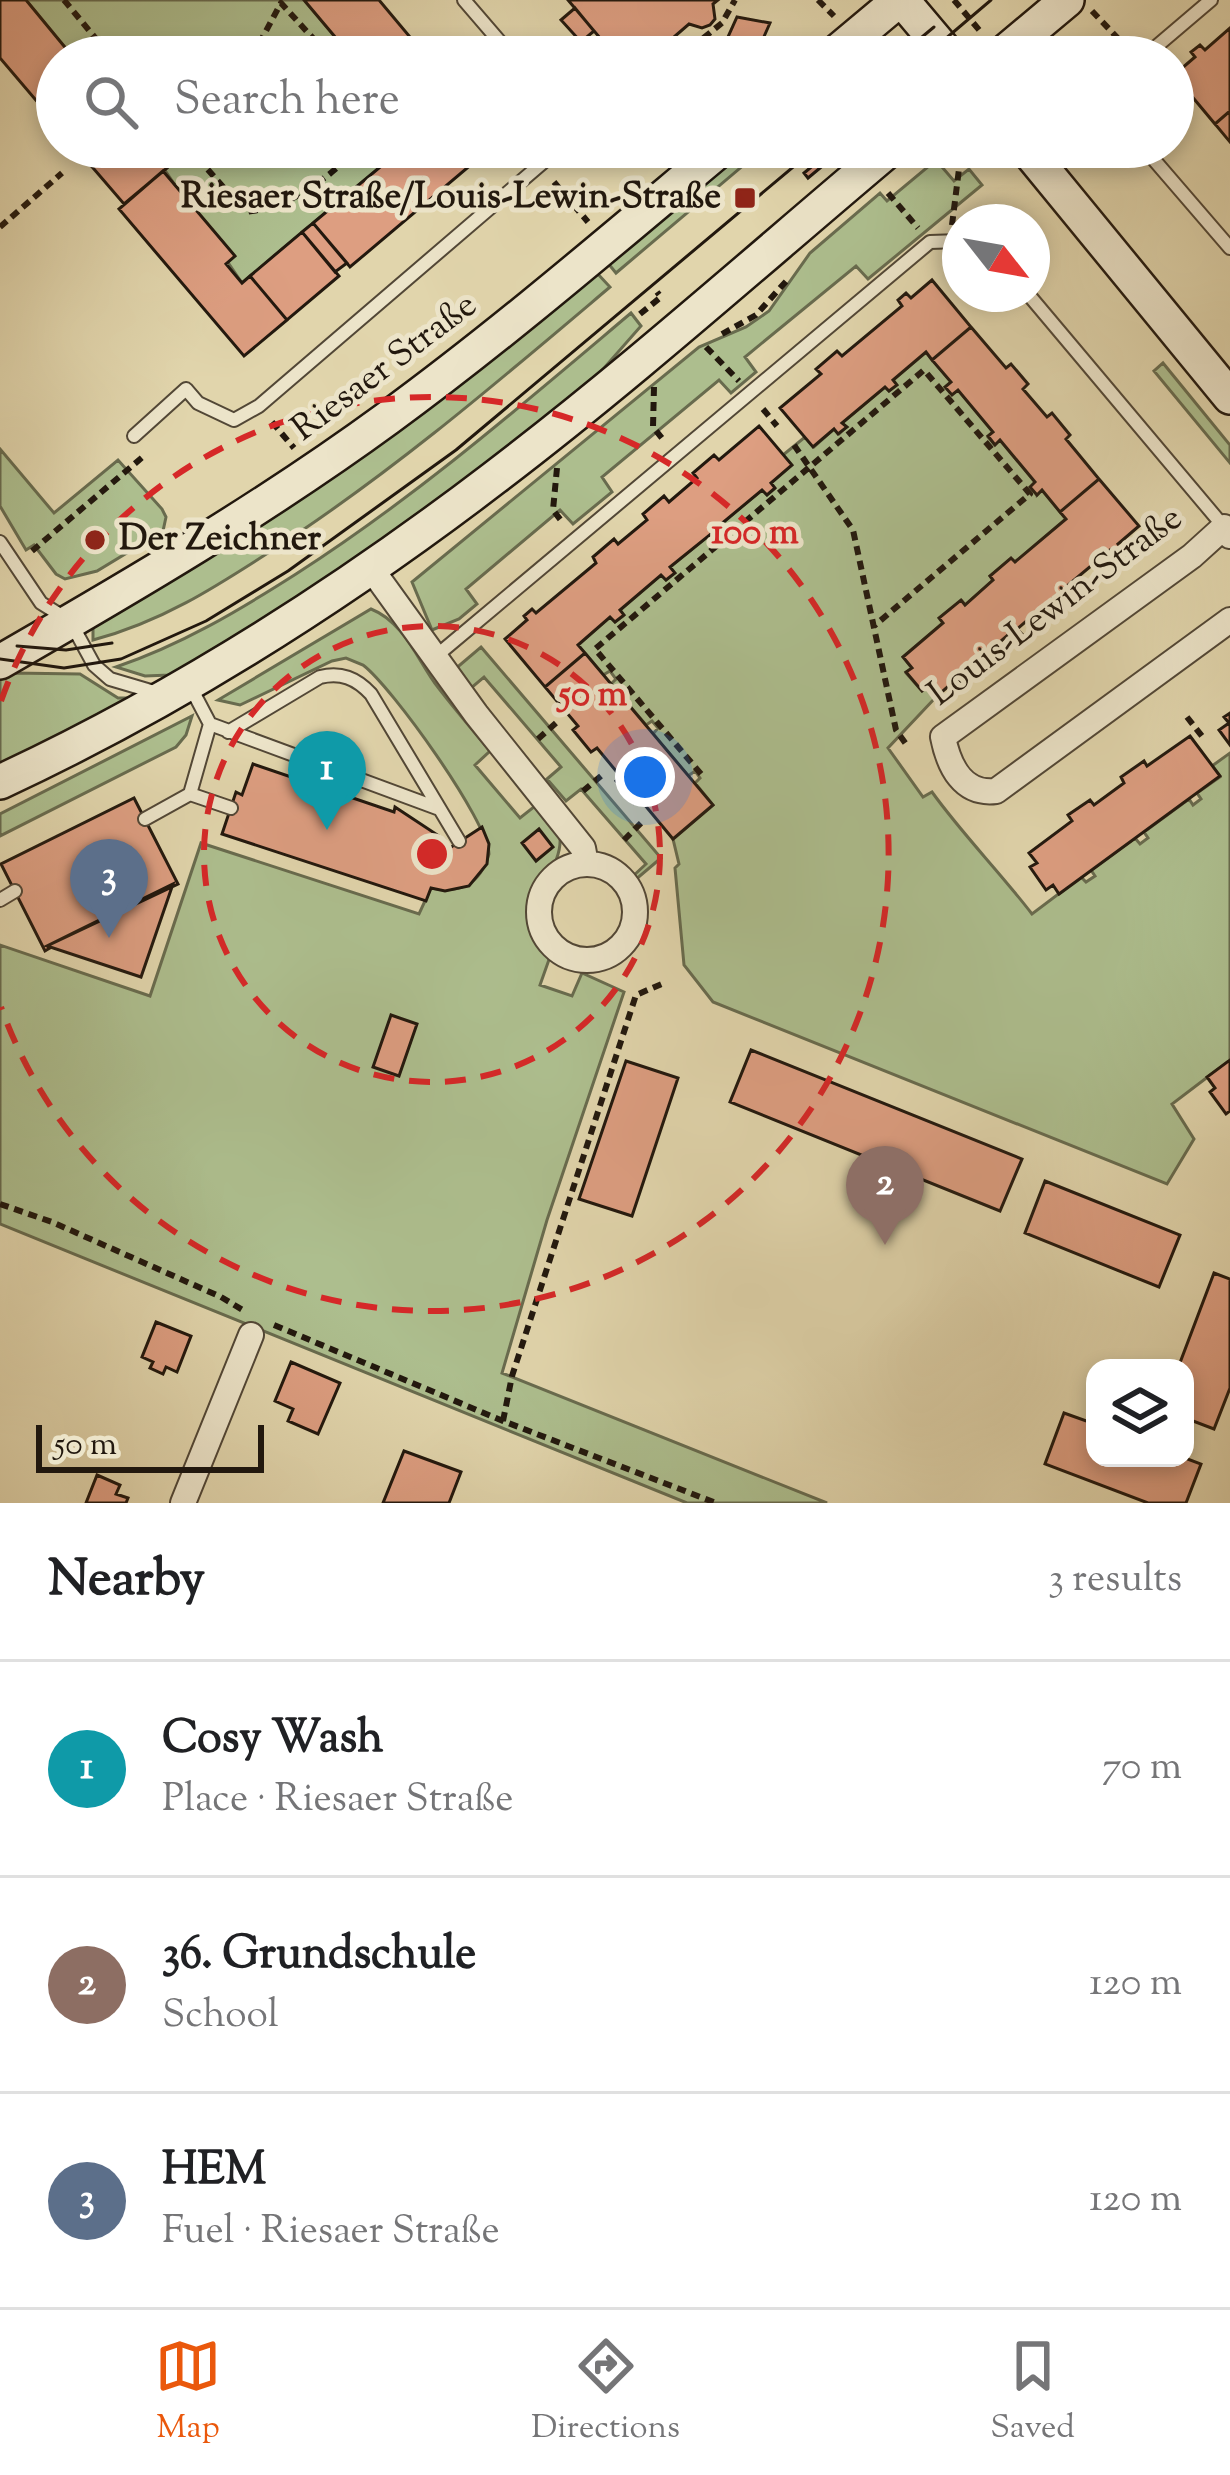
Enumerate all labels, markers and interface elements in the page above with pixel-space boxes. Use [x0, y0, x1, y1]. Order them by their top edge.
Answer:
search box [36, 36, 1194, 168]
icon: search [78, 69, 144, 135]
text: Search here [174, 70, 400, 135]
place label: Riesaer Straße/Louis-Lewin-Straße [181, 172, 721, 224]
marker: Riesaer Straße/Louis-Lewin-Straße [732, 185, 758, 211]
north arrow [942, 204, 1050, 312]
street label: Riesaer Straße [281, 281, 489, 455]
street label: Louis-Lewin-Straße [918, 494, 1194, 720]
text: 100 m [711, 508, 799, 560]
place label: Der Zeichner [119, 514, 321, 566]
marker: Der Zeichner [82, 527, 108, 553]
text: 50 m [556, 670, 628, 722]
pin: 1 [288, 731, 366, 830]
your location [615, 747, 675, 807]
centre of rings [411, 833, 453, 875]
pin: 3 [70, 839, 148, 938]
pin: 2 [846, 1146, 924, 1245]
map controls [1086, 1359, 1194, 1467]
button: layers [1086, 1359, 1194, 1467]
scale bar [36, 1419, 264, 1472]
text: 50 m [54, 1422, 117, 1470]
text: Nearby [48, 1545, 205, 1618]
text: 3 results [1048, 1553, 1182, 1609]
text: Cosy Wash [162, 1708, 384, 1773]
text: 1 [80, 1741, 94, 1797]
text: 70 m [1102, 1741, 1182, 1797]
text: Place · Riesaer Straße [162, 1773, 513, 1829]
text: 36. Grundschule [162, 1924, 476, 1989]
text: 2 [78, 1957, 96, 2013]
text: 120 m [1089, 1957, 1182, 2013]
text: School [162, 1989, 279, 2045]
text: HEM [162, 2140, 266, 2205]
text: 3 [79, 2173, 95, 2229]
text: 120 m [1089, 2173, 1182, 2229]
text: Fuel · Riesaer Straße [162, 2205, 500, 2261]
tab: Map [155, 2333, 221, 2453]
tab: Directions [531, 2333, 680, 2453]
tab: Saved [990, 2333, 1075, 2453]

